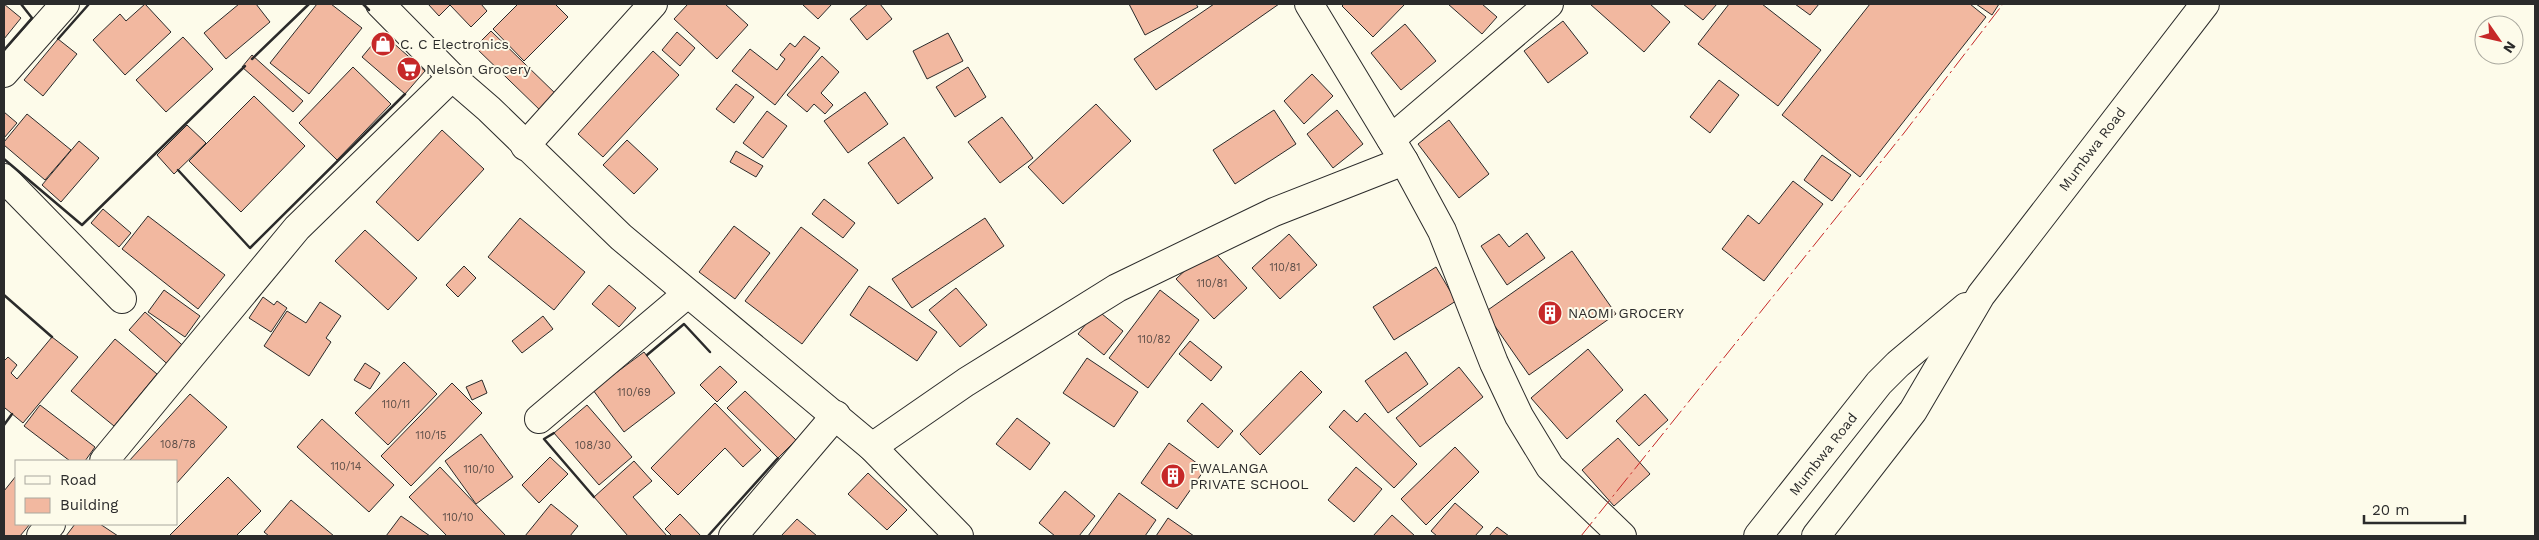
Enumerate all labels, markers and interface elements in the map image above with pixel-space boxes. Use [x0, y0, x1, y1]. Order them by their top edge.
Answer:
north arrow [2474, 15, 2524, 65]
shop icon: C. C Electronics [370, 31, 396, 57]
place label: C. C Electronics [400, 36, 509, 52]
text: N [2500, 38, 2519, 56]
supermarket icon: Nelson Grocery [396, 56, 422, 82]
place label: Nelson Grocery [426, 61, 531, 77]
street label: Mumbwa Road [2055, 104, 2129, 194]
house number: 110/81 [1270, 261, 1301, 274]
house number: 110/81 [1197, 277, 1228, 290]
building icon: NAOMI GROCERY [1537, 300, 1563, 326]
place label: NAOMI GROCERY [1568, 305, 1684, 321]
house number: 110/82 [1137, 333, 1171, 346]
house number: 110/69 [617, 386, 651, 399]
house number: 110/11 [382, 398, 410, 411]
street label: Mumbwa Road [1786, 409, 1860, 499]
house number: 110/15 [416, 429, 446, 442]
house number: 108/78 [160, 438, 196, 451]
house number: 108/30 [575, 439, 611, 452]
legend [15, 460, 178, 525]
house number: 110/14 [330, 460, 362, 473]
place label: FWALANGA PRIVATE SCHOOL [1190, 460, 1309, 492]
house number: 110/10 [463, 463, 495, 476]
building icon: FWALANGA PRIVATE SCHOOL [1160, 463, 1186, 489]
text: Road [60, 471, 97, 489]
scale bar [2364, 492, 2465, 524]
text: Building [60, 496, 118, 514]
text: 20 m [2372, 501, 2410, 519]
house number: 110/10 [442, 511, 474, 524]

